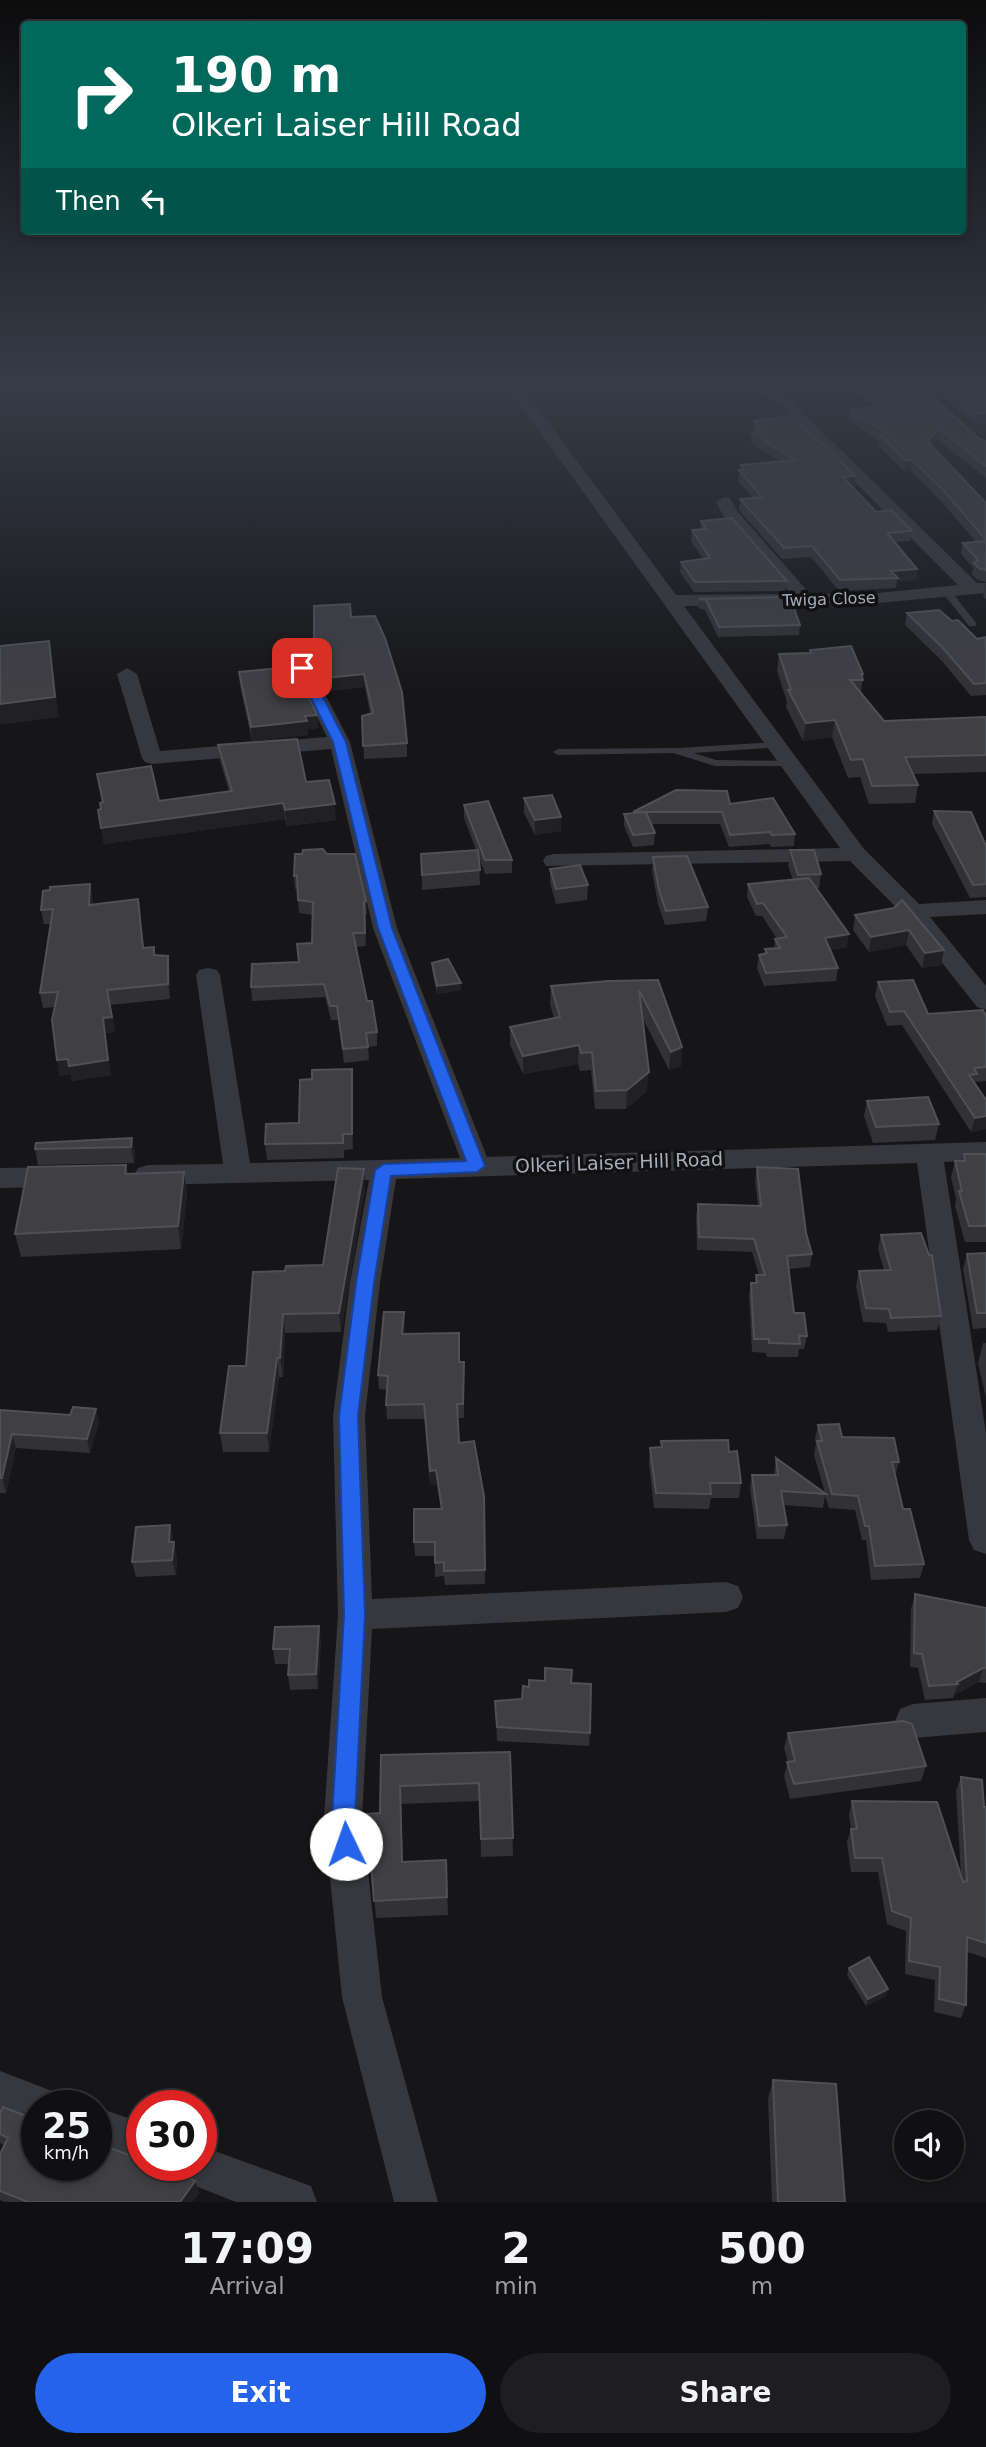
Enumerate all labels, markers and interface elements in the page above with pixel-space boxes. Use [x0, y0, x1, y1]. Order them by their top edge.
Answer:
text: 190 m [171, 47, 341, 104]
icon: right [56, 49, 147, 140]
text: Olkeri Laiser Hill Road [171, 106, 522, 144]
icon: left [135, 182, 173, 220]
text: Then [56, 186, 121, 216]
street label: Twiga Close [781, 588, 876, 610]
pin [272, 638, 332, 698]
icon: arrive [283, 649, 321, 687]
street label: Olkeri Laiser Hill Road [515, 1147, 723, 1177]
position arrow [309, 1807, 383, 1881]
speed limit sign: 30 [126, 2090, 217, 2181]
text: 25 [42, 2106, 91, 2146]
map controls [894, 2110, 964, 2180]
button: sound [894, 2110, 964, 2180]
text: km/h [44, 2142, 89, 2163]
text: 17:09 [180, 2224, 314, 2273]
text: 2 [501, 2224, 531, 2273]
text: 500 [718, 2224, 806, 2273]
text: Arrival [210, 2273, 285, 2299]
text: min [494, 2273, 538, 2299]
text: m [751, 2273, 773, 2299]
button: Exit [35, 2353, 486, 2433]
button: Share [500, 2353, 951, 2433]

